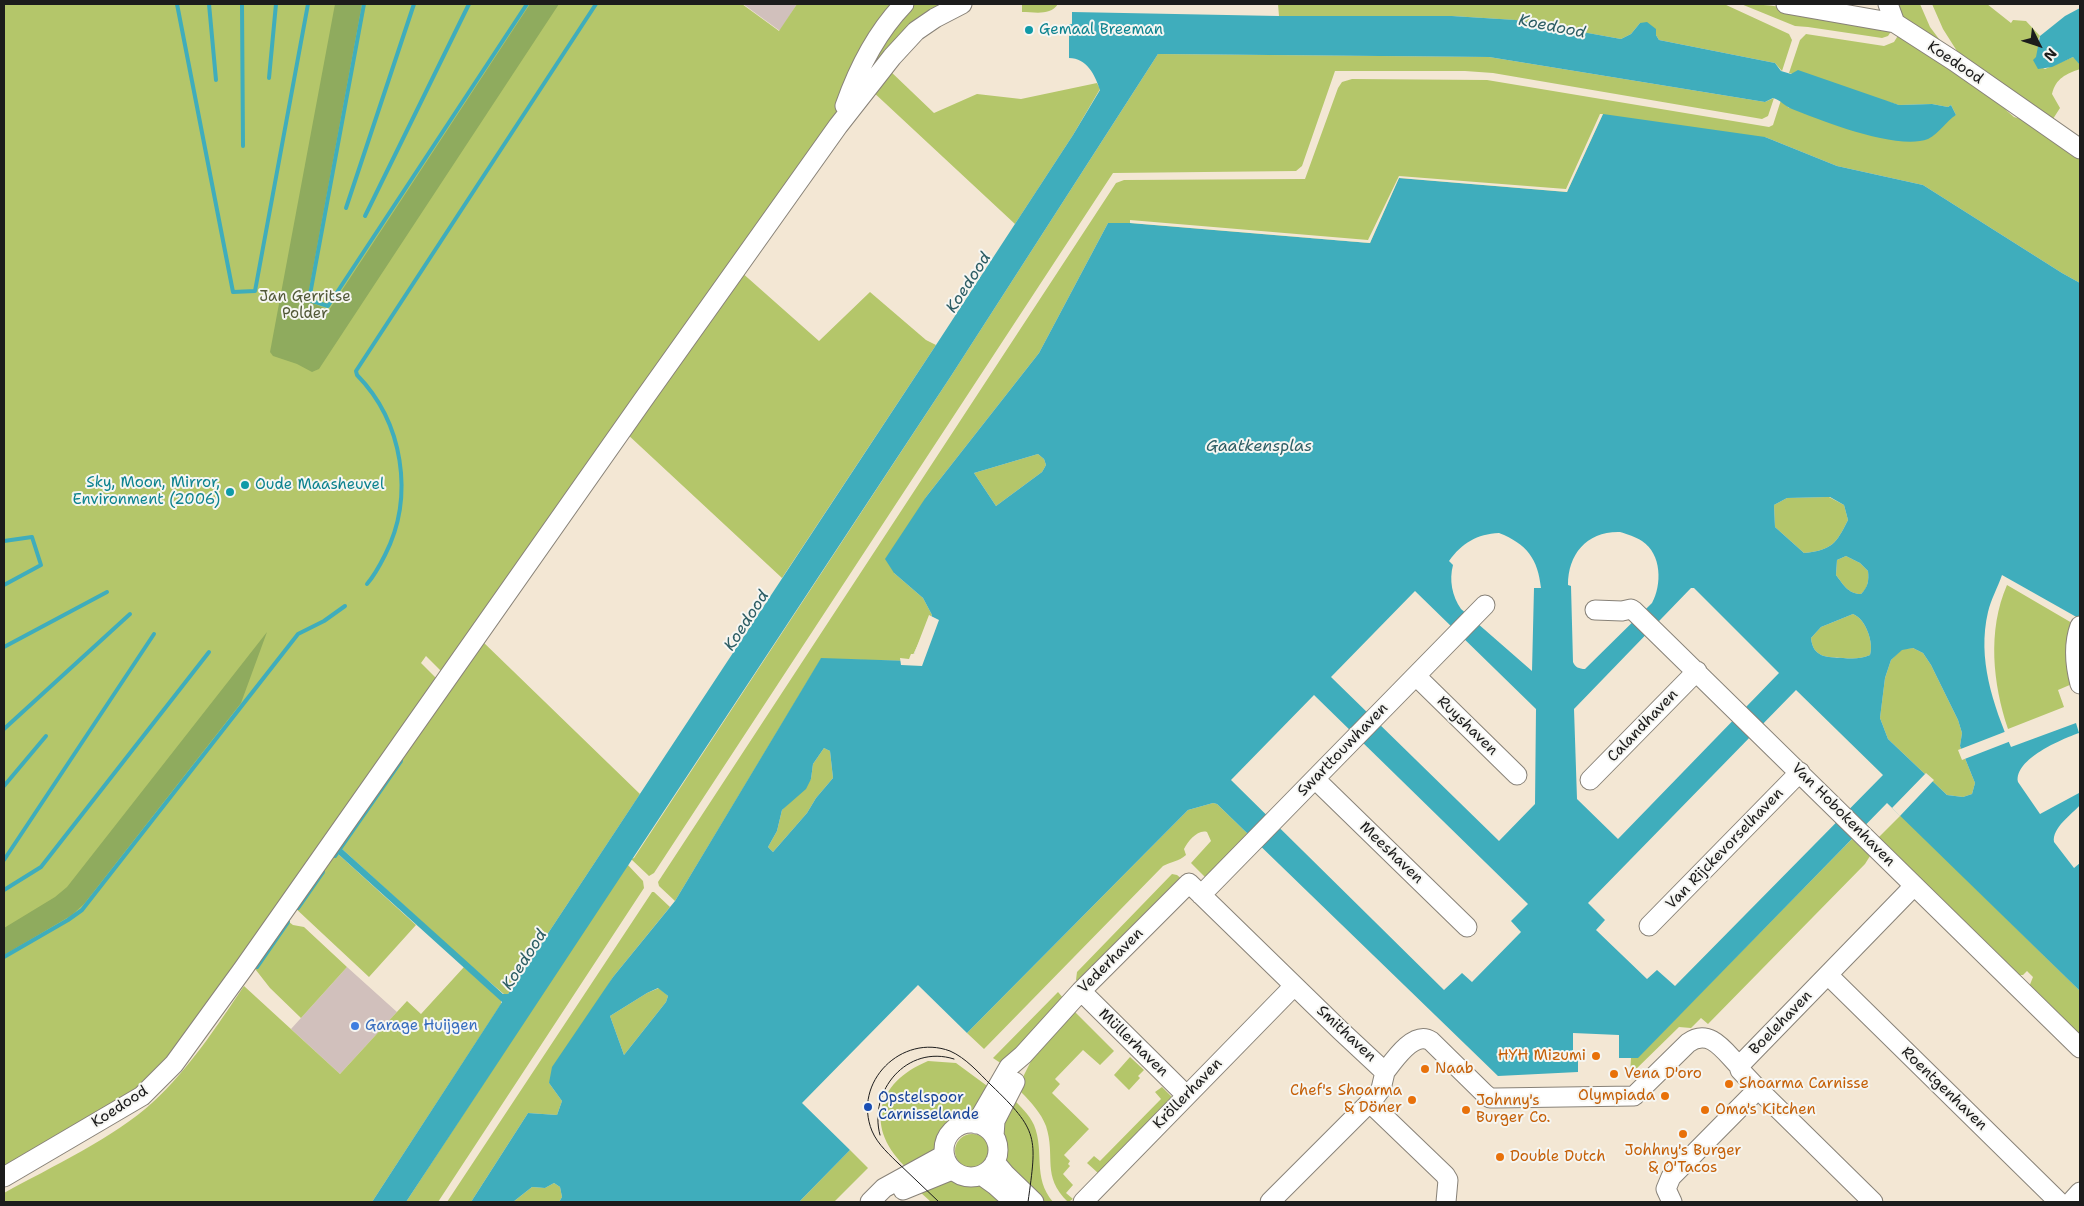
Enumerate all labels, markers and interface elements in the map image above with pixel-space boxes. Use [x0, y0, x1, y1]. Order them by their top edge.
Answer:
water label: Koedood [1517, 11, 1587, 43]
north arrow [2014, 20, 2064, 70]
place label: Gemaal Breeman [1039, 21, 1163, 39]
marker: Gemaal Breeman [1023, 24, 1035, 36]
street label: Koedood [1924, 38, 1986, 88]
text: N [2040, 45, 2061, 65]
water label: Koedood [942, 249, 996, 317]
park label: Jan Gerritse Polder [259, 288, 351, 323]
water label: Gaatkensplas [1206, 437, 1312, 457]
place label: Sky, Moon, Mirror, Environment (2006) [72, 474, 220, 509]
place label: Oude Maasheuvel [255, 476, 384, 494]
marker: Oude Maasheuvel [239, 479, 251, 491]
marker: Sky, Moon, Mirror, Environment (2006) [224, 486, 236, 498]
water label: Koedood [720, 587, 774, 655]
street label: Calandhaven [1604, 686, 1682, 766]
street label: Ruyshaven [1433, 693, 1501, 759]
street label: Swarttouwhaven [1294, 700, 1392, 800]
street label: Van Hobokenhaven [1788, 760, 1898, 870]
street label: Van Rijckevorselhaven [1663, 785, 1787, 913]
street label: Meeshaven [1355, 818, 1427, 888]
street label: Vederhaven [1075, 925, 1147, 997]
water label: Koedood [498, 926, 552, 994]
street label: Boelehaven [1746, 987, 1816, 1059]
street label: Smithaven [1313, 1002, 1379, 1066]
street label: Müllerhaven [1094, 1005, 1172, 1081]
place label: Garage Huijgen [365, 1017, 478, 1035]
marker: Garage Huijgen [349, 1020, 361, 1032]
street label: Roentgenhaven [1897, 1044, 1991, 1134]
place label: HYH Mizumi [1498, 1047, 1586, 1065]
marker: HYH Mizumi [1590, 1050, 1602, 1062]
street label: Kröllerhaven [1150, 1055, 1226, 1133]
place label: Naab [1435, 1060, 1474, 1078]
marker: Naab [1419, 1063, 1431, 1075]
place label: Vena D'oro [1624, 1065, 1702, 1083]
marker: Vena D'oro [1608, 1068, 1620, 1080]
place label: Shoarma Carnisse [1739, 1075, 1869, 1093]
marker: Shoarma Carnisse [1723, 1078, 1735, 1090]
street label: Koedood [88, 1082, 152, 1132]
place label: Chef's Shoarma & Döner [1290, 1082, 1402, 1117]
place label: Olympiada [1578, 1087, 1655, 1105]
place label: Opstelspoor Carnisselande [878, 1089, 979, 1124]
marker: Olympiada [1659, 1090, 1671, 1102]
place label: Johnny's Burger Co. [1476, 1092, 1550, 1127]
marker: Chef's Shoarma & Döner [1406, 1094, 1418, 1106]
marker: Opstelspoor Carnisselande [862, 1101, 874, 1113]
place label: Oma's Kitchen [1715, 1101, 1816, 1119]
marker: Johnny's Burger Co. [1460, 1104, 1472, 1116]
marker: Oma's Kitchen [1699, 1104, 1711, 1116]
marker: Johhny's Burger & O'Tacos [1677, 1128, 1689, 1140]
place label: Johhny's Burger & O'Tacos [1625, 1142, 1741, 1177]
place label: Double Dutch [1510, 1148, 1606, 1166]
marker: Double Dutch [1494, 1151, 1506, 1163]

